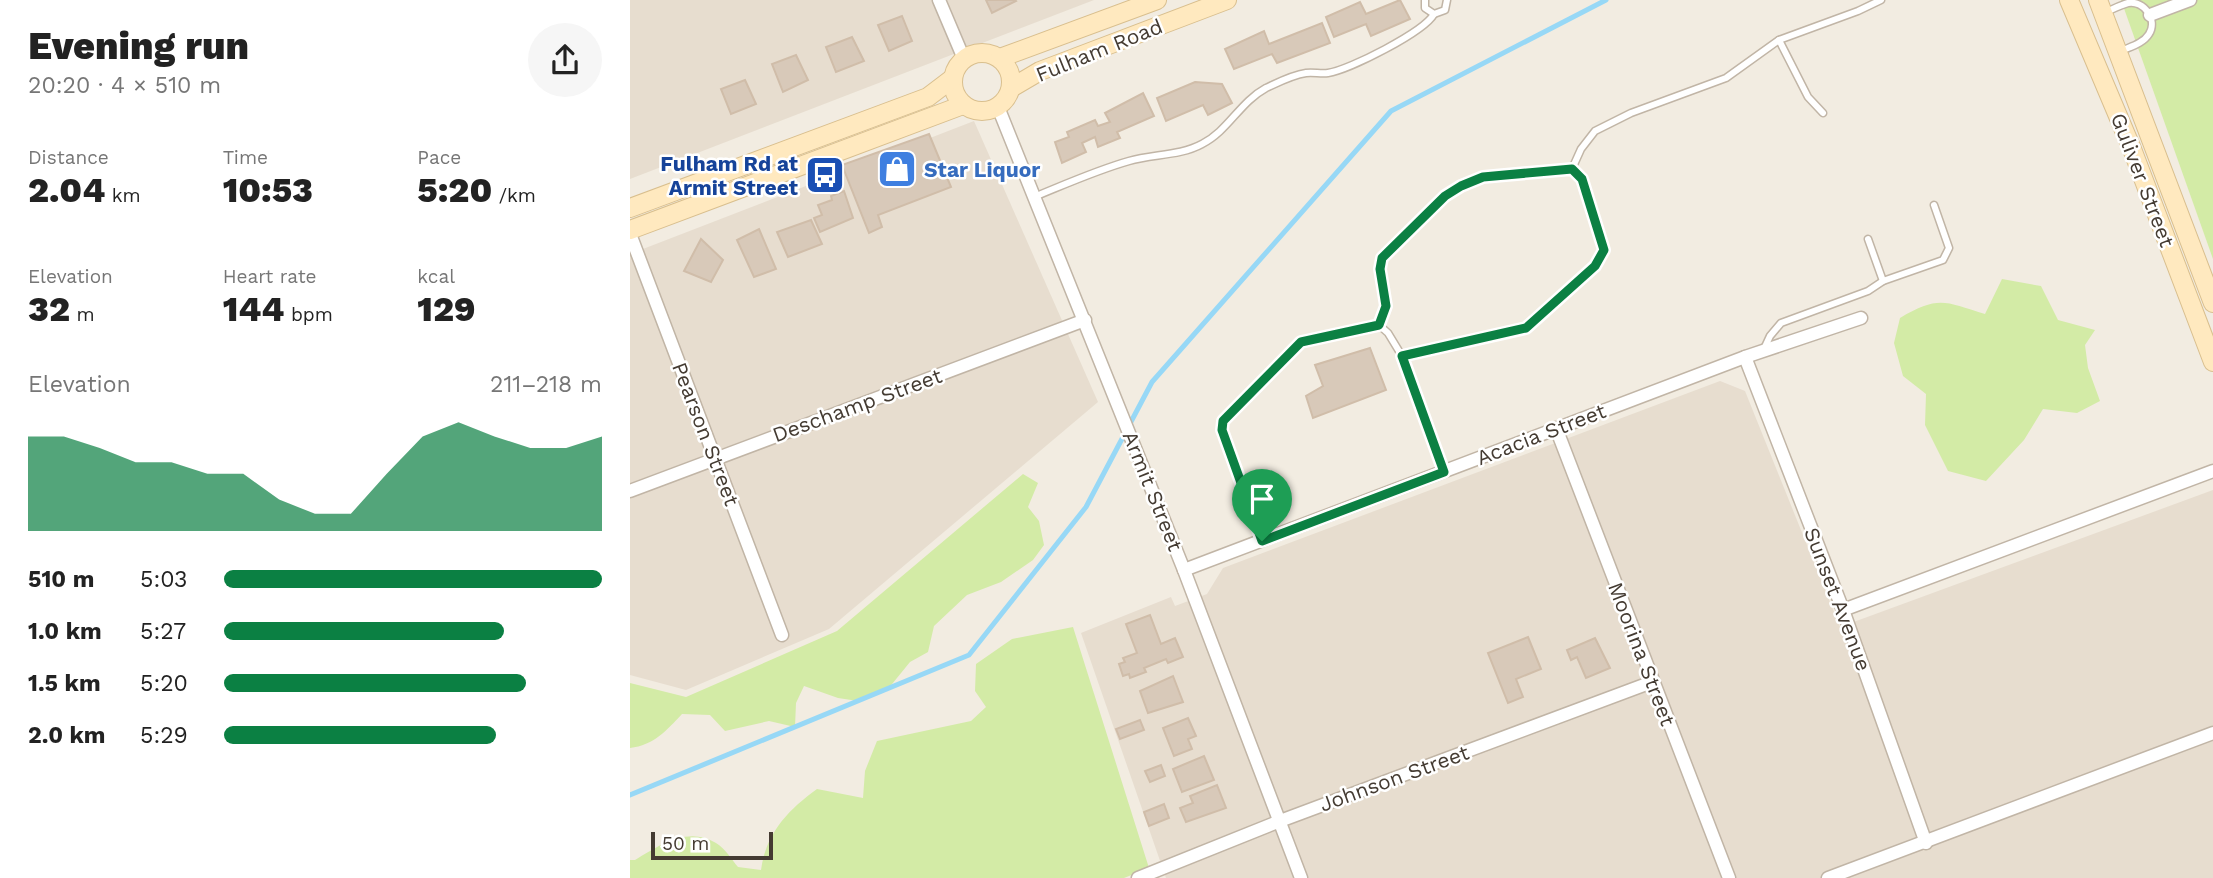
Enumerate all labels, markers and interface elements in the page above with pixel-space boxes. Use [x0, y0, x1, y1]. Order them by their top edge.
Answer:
street label: Fulham Road [1032, 13, 1166, 87]
button: share [528, 23, 602, 97]
text: Evening run [28, 24, 249, 68]
text: 20:20 · 4 × 510 m [28, 72, 221, 99]
street label: Guliver Street [2106, 109, 2180, 251]
text: Distance [28, 146, 109, 169]
text: Time [223, 146, 268, 169]
text: Pace [417, 146, 461, 169]
shop icon: Star Liquor [876, 148, 918, 190]
place label: Fulham Rd at Armit Street [660, 151, 798, 200]
bus stop icon: Fulham Rd at Armit Street [804, 154, 846, 196]
place label: Star Liquor [924, 157, 1040, 182]
text: 2.04 [28, 169, 105, 211]
text: 10:53 [223, 169, 313, 211]
text: 5:20 [417, 169, 492, 211]
text: km [105, 184, 141, 207]
text: /km [492, 184, 536, 207]
text: Elevation [28, 265, 113, 288]
text: Heart rate [223, 265, 317, 288]
text: kcal [417, 265, 455, 288]
text: 32 [28, 288, 70, 330]
text: 144 [223, 288, 284, 330]
text: 129 [417, 288, 476, 330]
text: m [70, 303, 95, 326]
text: bpm [284, 303, 333, 326]
street label: Pearson Street [667, 359, 745, 510]
street label: Deschamp Street [769, 363, 945, 447]
text: Elevation [28, 371, 131, 398]
text: 211–218 m [490, 371, 602, 398]
street label: Acacia Street [1473, 398, 1609, 470]
street label: Armit Street [1118, 427, 1188, 555]
pin [1232, 469, 1292, 541]
icon: arrive [1243, 480, 1281, 518]
street label: Sunset Avenue [1799, 524, 1877, 674]
text: 510 m [28, 566, 94, 593]
text: 5:03 [140, 566, 187, 593]
street label: Moorina Street [1603, 579, 1681, 730]
text: 1.0 km [28, 618, 102, 645]
text: 5:27 [140, 618, 186, 645]
text: 1.5 km [28, 670, 101, 697]
text: 5:20 [140, 670, 188, 697]
text: 2.0 km [28, 722, 106, 749]
text: 5:29 [140, 722, 188, 749]
street label: Johnson Street [1316, 739, 1472, 817]
scale bar [651, 829, 774, 861]
text: 50 m [662, 832, 709, 855]

